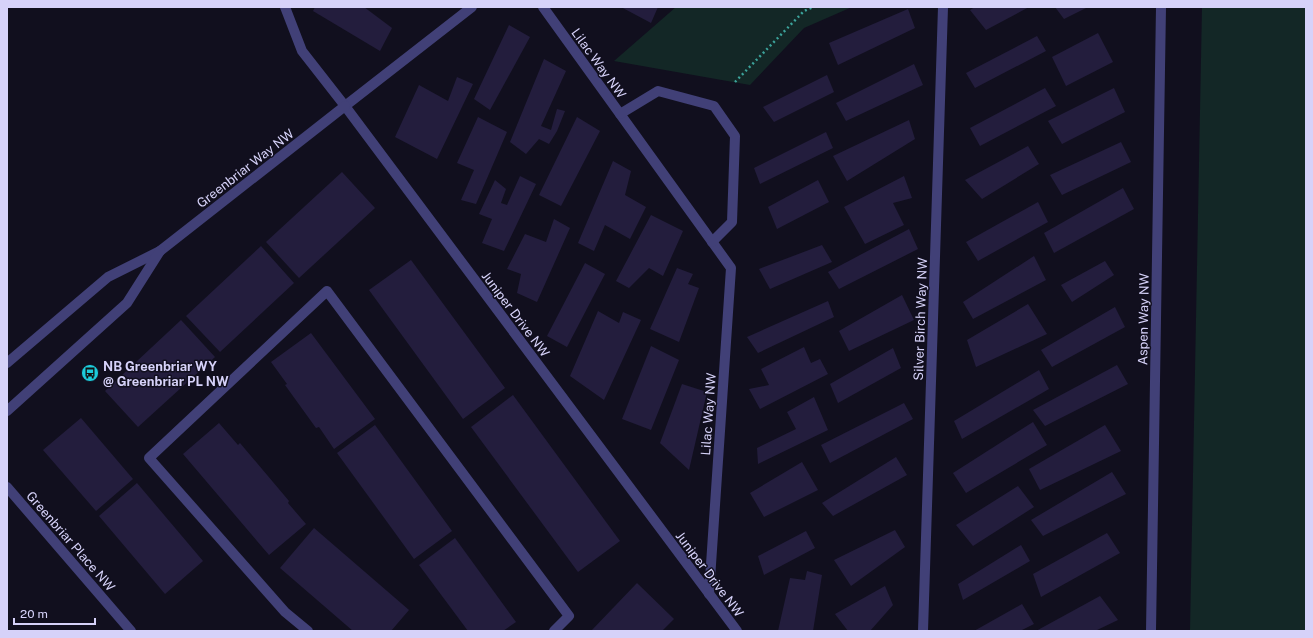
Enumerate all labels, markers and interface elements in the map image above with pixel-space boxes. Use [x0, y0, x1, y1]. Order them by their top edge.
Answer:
street label: Lilac Way NW [568, 25, 629, 102]
street label: Greenbriar Way NW [194, 125, 297, 211]
street label: Silver Birch Way NW [911, 257, 930, 381]
street label: Juniper Drive NW [479, 269, 553, 361]
street label: Aspen Way NW [1135, 272, 1152, 365]
place label: NB Greenbriar WY @ Greenbriar PL NW [103, 359, 229, 389]
bus stop icon: NB Greenbriar WY @ Greenbriar PL NW [80, 363, 100, 383]
street label: Lilac Way NW [698, 372, 719, 456]
street label: Greenbriar Place NW [23, 488, 118, 595]
street label: Juniper Drive NW [673, 529, 747, 621]
scale bar [14, 600, 95, 626]
text: 20 m [20, 607, 48, 621]

